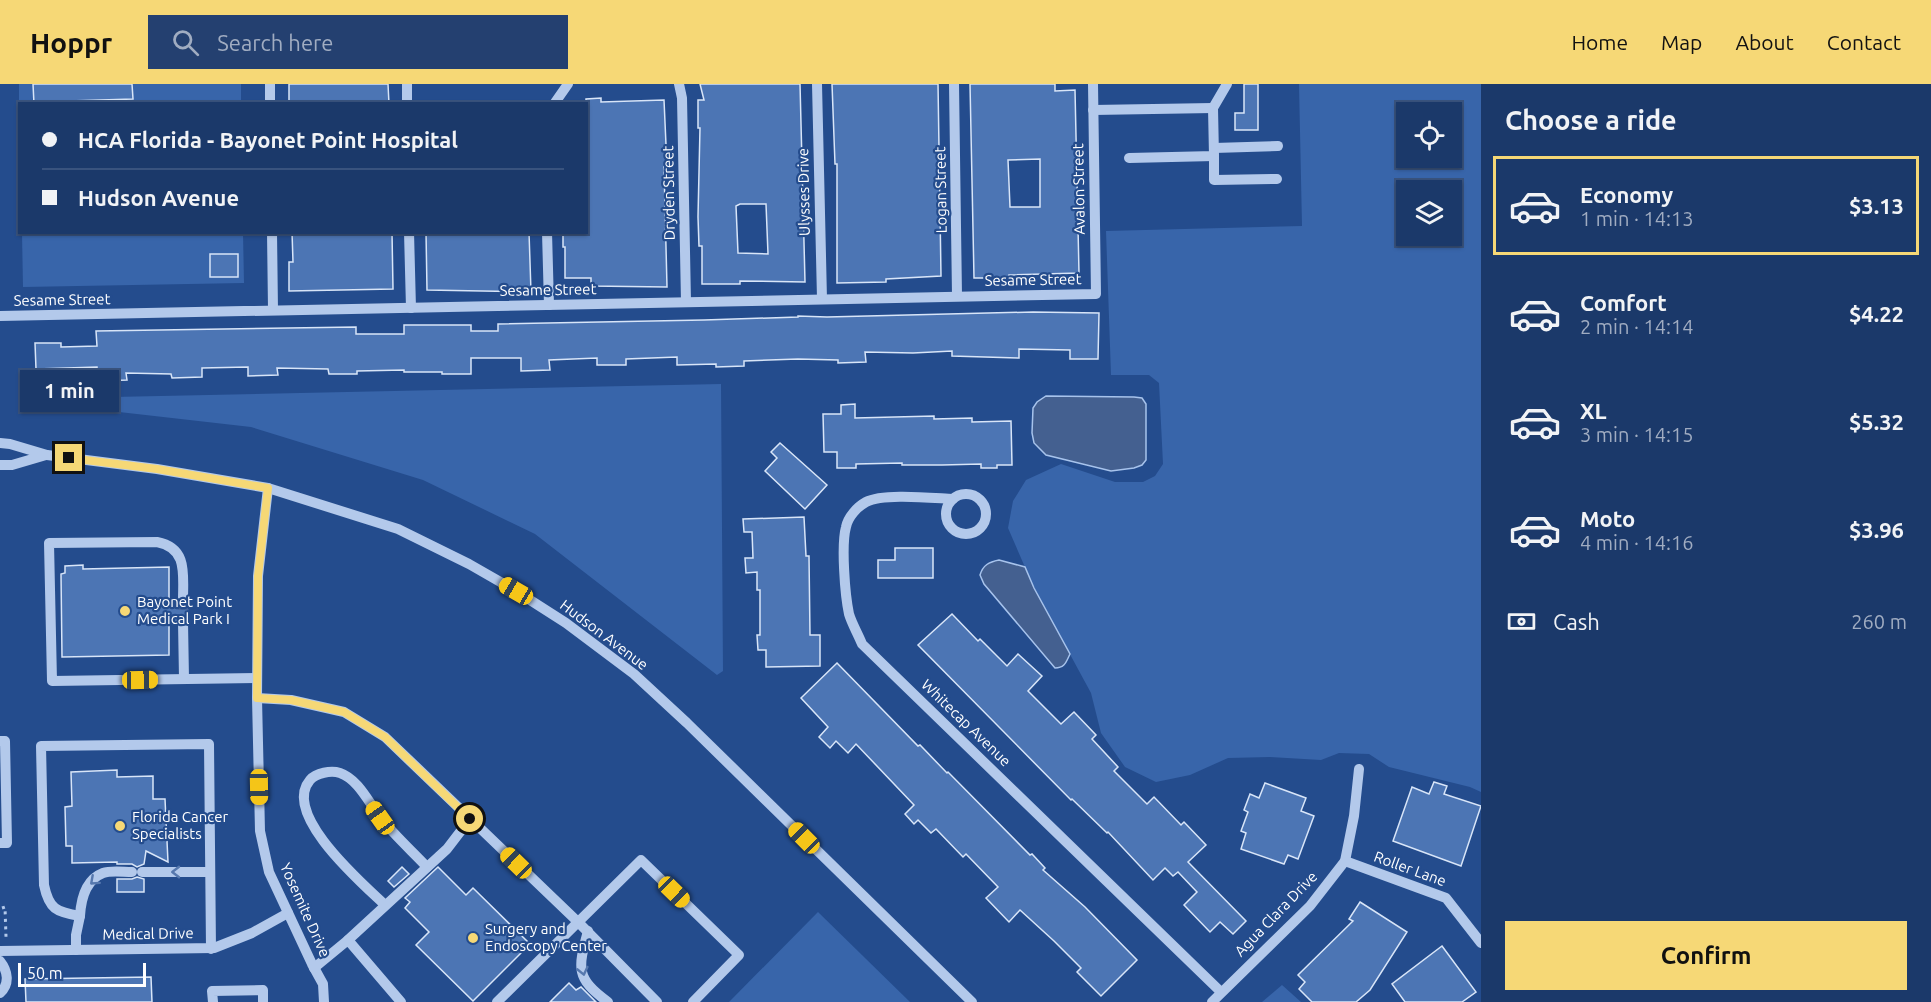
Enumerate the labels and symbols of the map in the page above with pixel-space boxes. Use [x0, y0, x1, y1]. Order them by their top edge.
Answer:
street label: Avalon Street [1069, 143, 1088, 235]
street label: Dryden Street [659, 145, 678, 241]
street label: Logan Street [931, 146, 950, 233]
street label: Ulysses Drive [794, 148, 813, 236]
street label: Sesame Street [984, 270, 1082, 289]
street label: Sesame Street [499, 280, 597, 299]
street label: Sesame Street [13, 290, 111, 309]
callout: 1 min [20, 371, 118, 413]
route end [55, 444, 82, 471]
car [496, 574, 536, 608]
place label: Bayonet Point Medical Park I [137, 593, 232, 627]
street label: Hudson Avenue [557, 596, 652, 673]
marker: Bayonet Point Medical Park I [118, 604, 132, 618]
car [122, 671, 158, 689]
street label: Whitecap Avenue [918, 676, 1015, 770]
car [250, 769, 268, 805]
car [362, 798, 398, 838]
route start [456, 805, 483, 832]
place label: Florida Cancer Specialists [132, 808, 229, 842]
marker: Florida Cancer Specialists [113, 819, 127, 833]
car [785, 819, 823, 857]
car [497, 844, 535, 882]
street label: Roller Lane [1372, 848, 1449, 889]
street label: Yosemite Drive [277, 860, 334, 959]
one-way arrow [172, 866, 181, 878]
street label: Agua Clara Drive [1231, 868, 1320, 960]
one-way arrow [90, 873, 101, 884]
car [655, 873, 693, 911]
place label: Surgery and Endoscopy Center [485, 920, 607, 954]
street label: Medical Drive [102, 924, 194, 943]
marker: Surgery and Endoscopy Center [466, 931, 480, 945]
scale bar [18, 960, 146, 988]
one-way arrow [576, 966, 589, 976]

